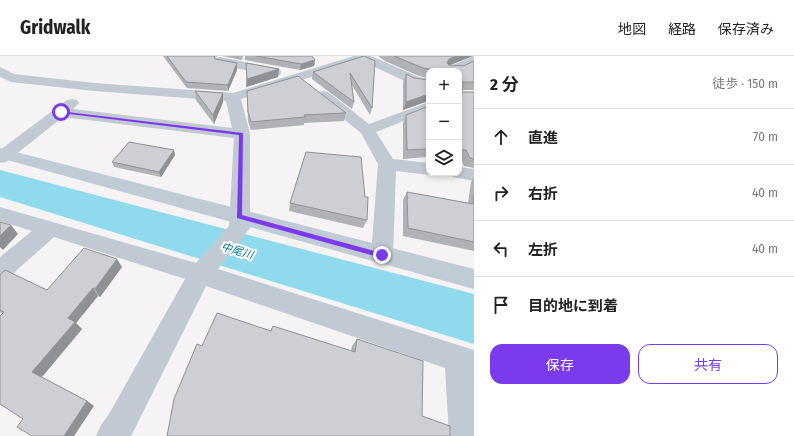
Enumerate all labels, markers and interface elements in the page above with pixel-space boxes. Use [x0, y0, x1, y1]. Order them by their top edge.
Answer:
text: Gridwalk [20, 16, 90, 39]
text: 地図 [618, 21, 646, 38]
text: 経路 [668, 21, 696, 38]
text: 保存済み [718, 21, 774, 38]
map controls [426, 68, 462, 176]
button: + [426, 68, 462, 104]
text: 2 分 [490, 74, 518, 95]
text: 徒歩 · 150 m [712, 76, 778, 91]
route start [52, 103, 70, 121]
button: − [426, 104, 462, 140]
icon: ahead [490, 126, 512, 148]
text: 直進 [528, 129, 558, 147]
text: 70 m [753, 129, 778, 144]
button: layers [426, 140, 462, 176]
icon: right [490, 182, 512, 204]
text: 右折 [528, 185, 558, 203]
text: 40 m [752, 185, 778, 200]
icon: left [490, 238, 512, 260]
water label: 中尾川 [219, 240, 256, 262]
text: 左折 [528, 241, 558, 259]
text: 40 m [752, 241, 778, 256]
route end [373, 246, 391, 264]
icon: arrive [490, 294, 512, 316]
text: 目的地に到着 [528, 297, 618, 315]
button: 保存 [490, 344, 630, 384]
button: 共有 [638, 344, 778, 384]

